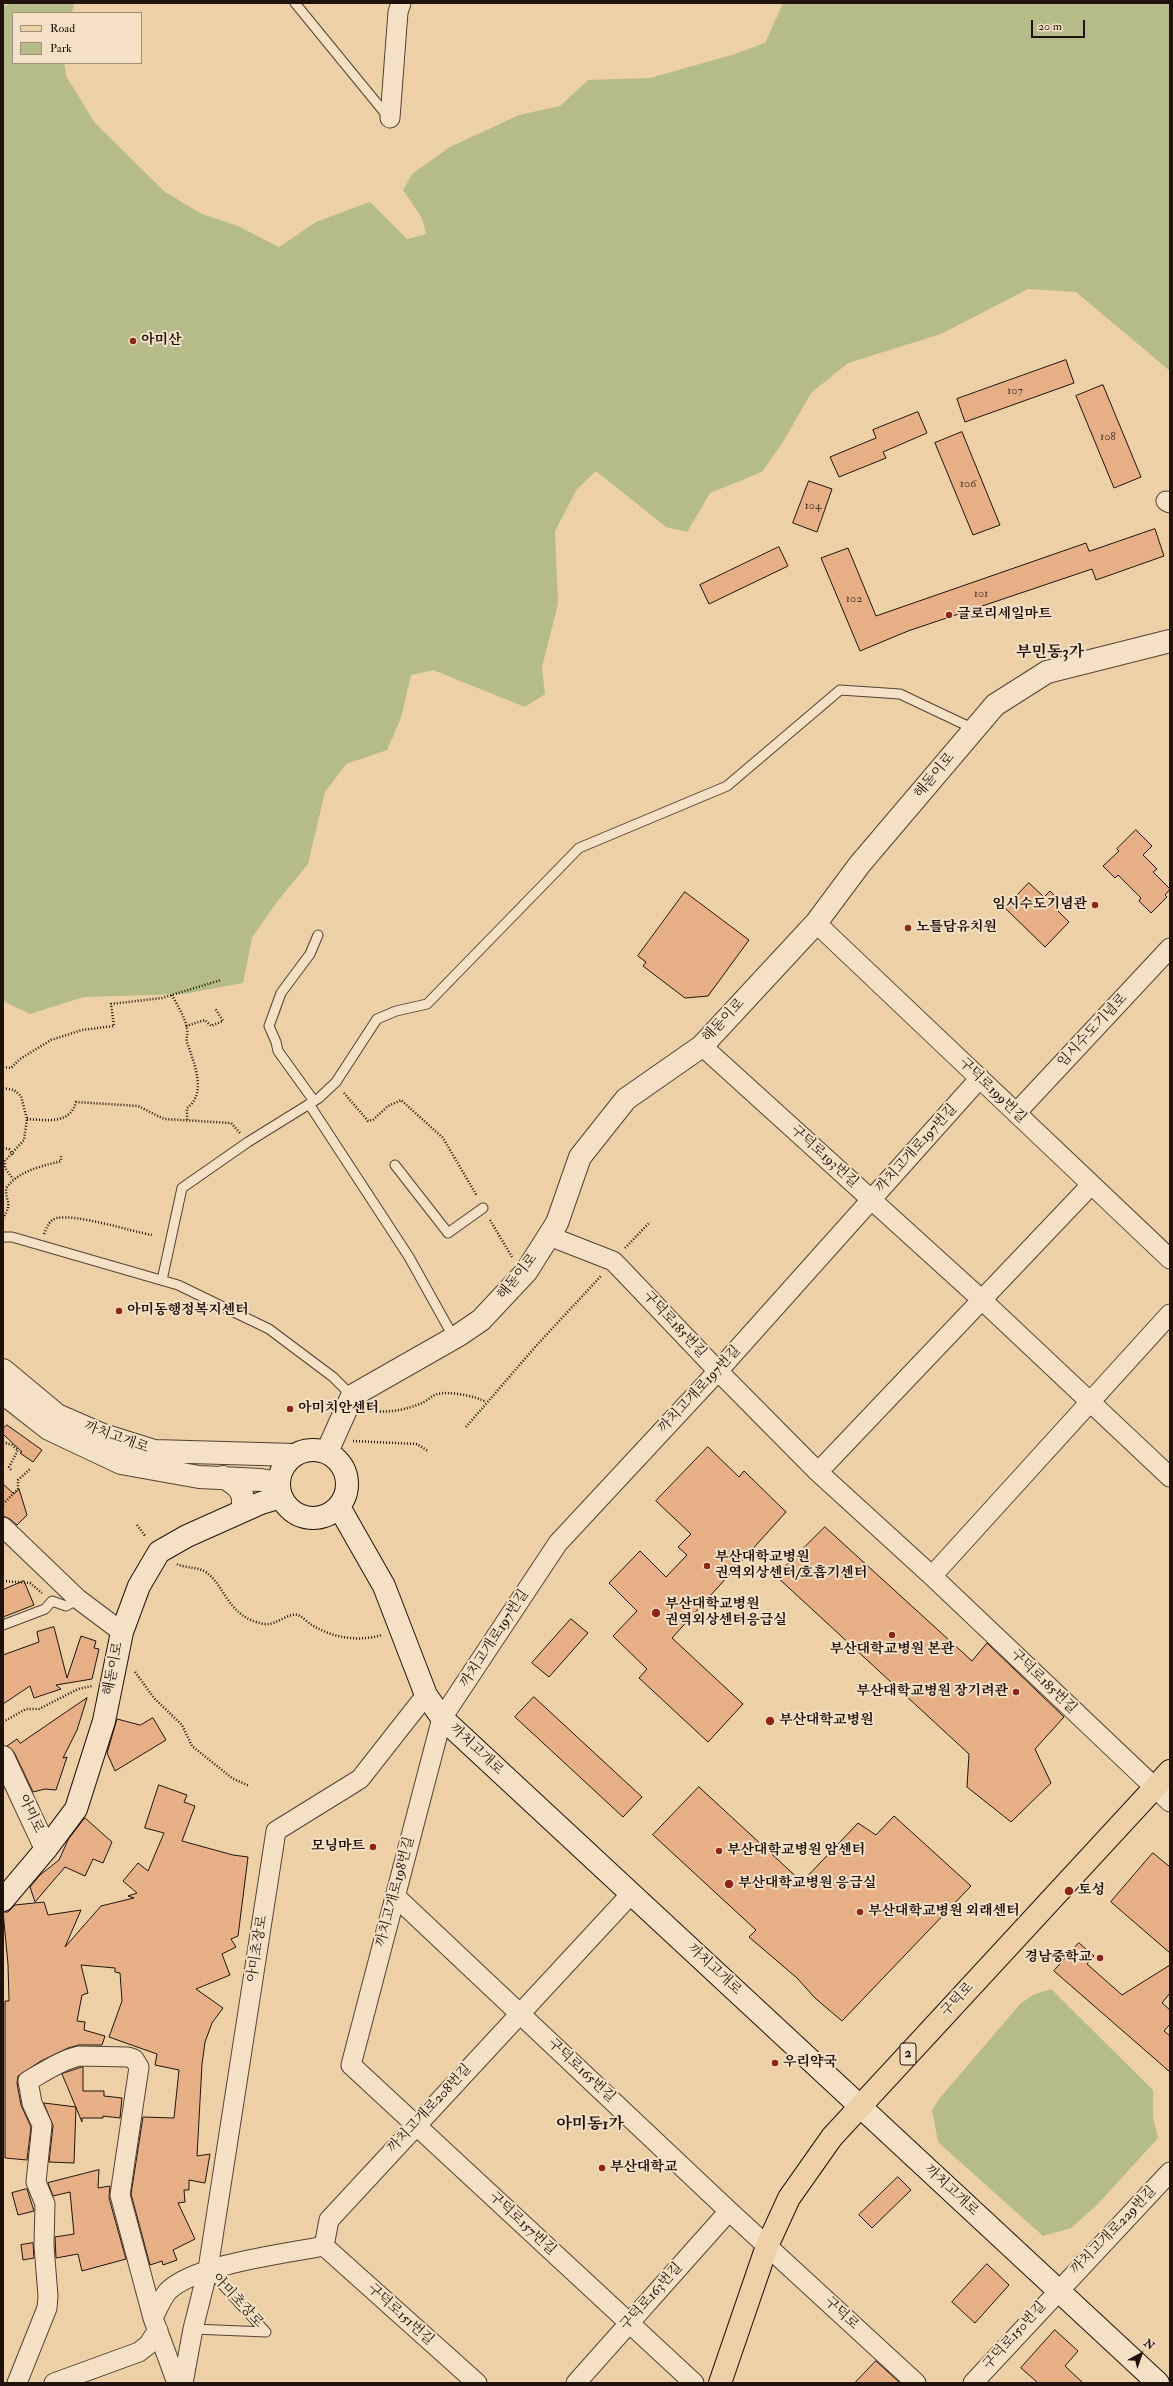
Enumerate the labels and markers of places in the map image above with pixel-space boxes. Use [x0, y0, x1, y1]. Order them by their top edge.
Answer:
place label: 아미산 [141, 333, 182, 349]
marker: 아미산 [128, 336, 138, 346]
place label: 글로리세일마트 [957, 607, 1052, 623]
marker: 글로리세일마트 [944, 610, 954, 620]
place label: 임시수도기념관 [992, 897, 1087, 913]
marker: 임시수도기념관 [1090, 900, 1100, 910]
place label: 노틀담유치원 [916, 920, 997, 936]
marker: 노틀담유치원 [903, 923, 913, 933]
place label: 아미동행정복지센터 [127, 1303, 249, 1319]
marker: 아미동행정복지센터 [114, 1306, 124, 1316]
place label: 아미치안센터 [298, 1401, 379, 1417]
marker: 아미치안센터 [285, 1404, 295, 1414]
place label: 부산대학교병원 권역외상센터/호흡기센터 [715, 1550, 867, 1582]
marker: 부산대학교병원 권역외상센터/호흡기센터 [702, 1561, 712, 1571]
place label: 부산대학교병원 권역외상센터응급실 [665, 1597, 787, 1630]
marker: 부산대학교병원 권역외상센터응급실 [650, 1607, 662, 1619]
marker: 부산대학교병원 본관 [887, 1630, 897, 1640]
place label: 부산대학교병원 본관 [830, 1642, 954, 1658]
place label: 부산대학교병원 장기려관 [856, 1684, 1008, 1700]
marker: 부산대학교병원 장기려관 [1011, 1687, 1021, 1697]
place label: 부산대학교병원 [779, 1713, 874, 1729]
marker: 부산대학교병원 [764, 1715, 776, 1727]
place label: 모닝마트 [311, 1839, 365, 1855]
marker: 모닝마트 [368, 1842, 378, 1852]
place label: 부산대학교병원 암센터 [727, 1843, 865, 1859]
marker: 부산대학교병원 암센터 [714, 1846, 724, 1856]
place label: 부산대학교병원 응급실 [738, 1876, 876, 1892]
marker: 부산대학교병원 응급실 [723, 1878, 735, 1890]
place label: 토성 [1078, 1883, 1105, 1899]
marker: 토성 [1063, 1885, 1075, 1897]
place label: 부산대학교병원 외래센터 [868, 1904, 1020, 1920]
marker: 부산대학교병원 외래센터 [855, 1907, 865, 1917]
place label: 경남중학교 [1024, 1950, 1092, 1966]
marker: 경남중학교 [1095, 1953, 1105, 1963]
place label: 우리약국 [783, 2055, 837, 2071]
marker: 우리약국 [770, 2058, 780, 2068]
place label: 부산대학교 [610, 2160, 678, 2176]
marker: 부산대학교 [597, 2163, 607, 2173]

